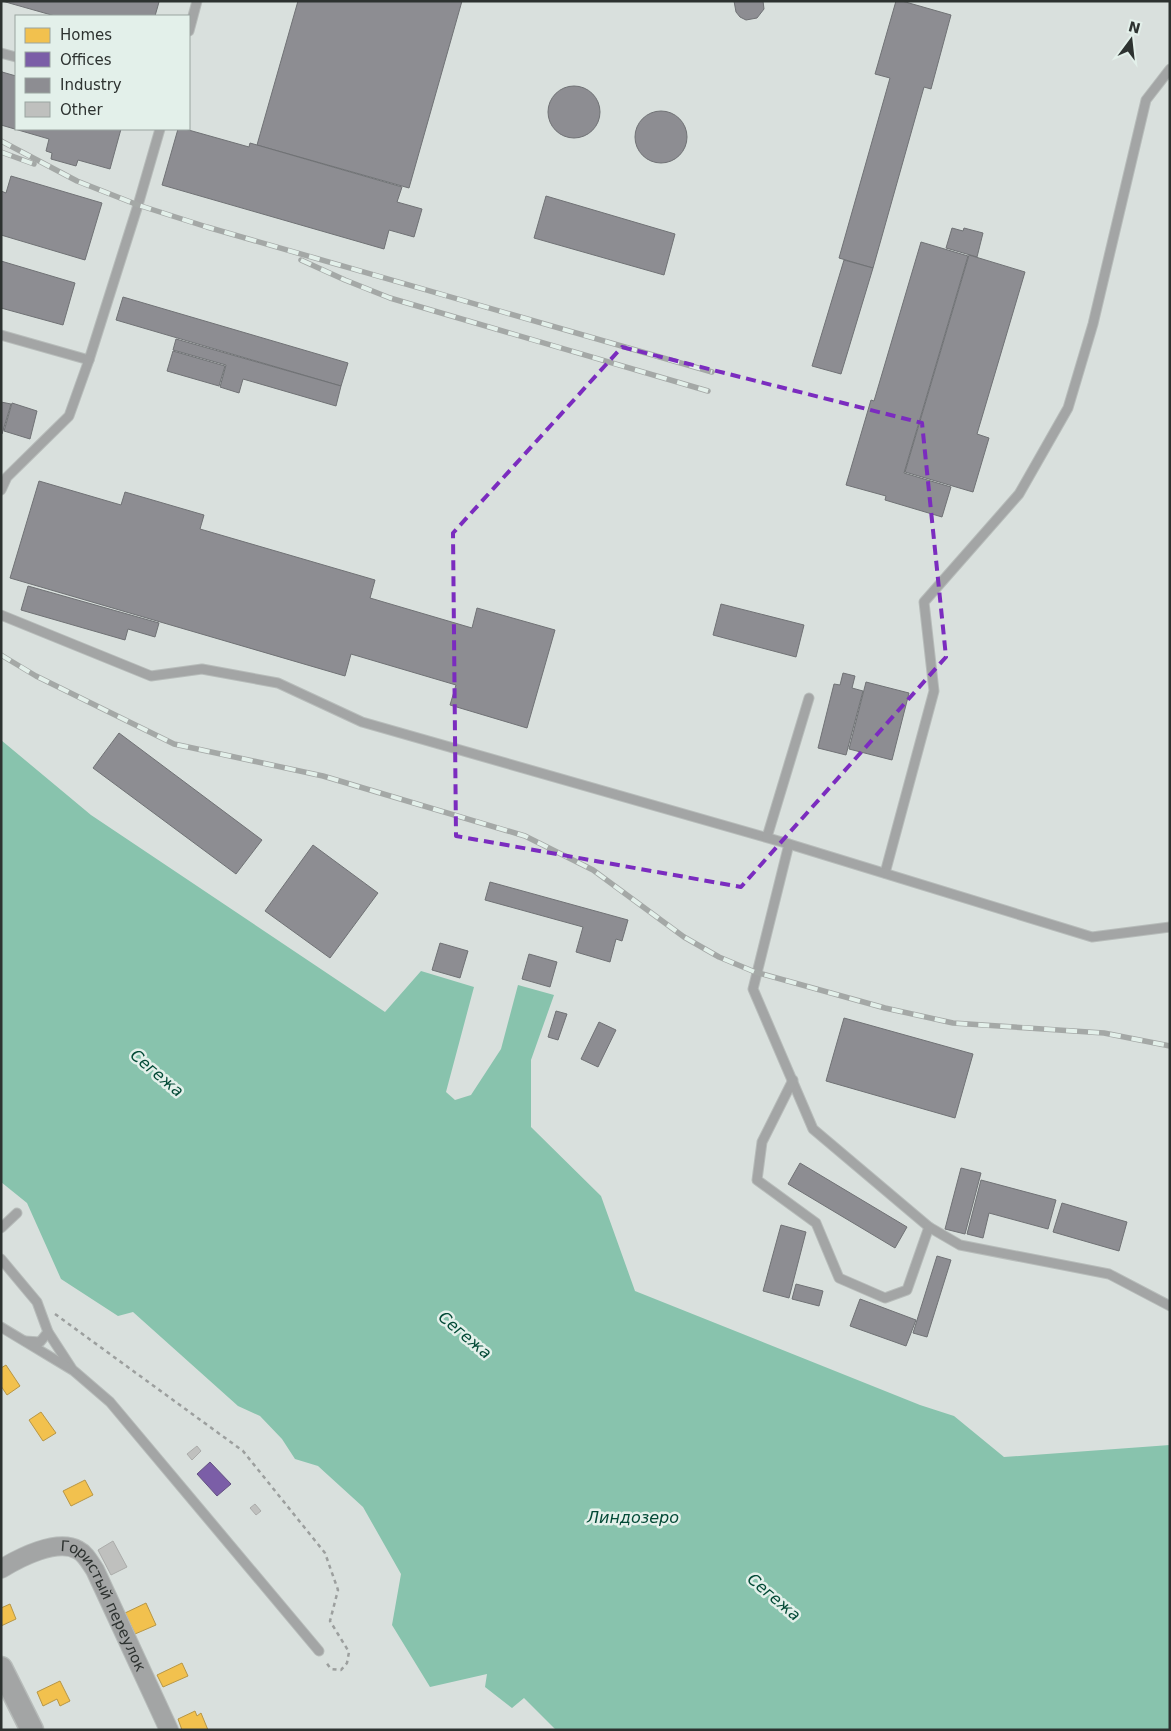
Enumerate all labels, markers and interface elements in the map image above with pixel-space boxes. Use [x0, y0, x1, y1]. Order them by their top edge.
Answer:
legend [15, 15, 190, 130]
north arrow [1106, 15, 1156, 65]
text: N [1127, 18, 1142, 37]
text: Homes [60, 26, 112, 44]
text: Offices [60, 51, 112, 69]
text: Industry [60, 76, 122, 94]
text: Other [60, 101, 103, 119]
water label: Сегежа [127, 1045, 187, 1101]
water label: Сегежа [435, 1307, 495, 1363]
water label: Линдозеро [586, 1508, 679, 1527]
street label: Гористый переулок [60, 1537, 150, 1674]
water label: Сегежа [744, 1569, 804, 1625]

